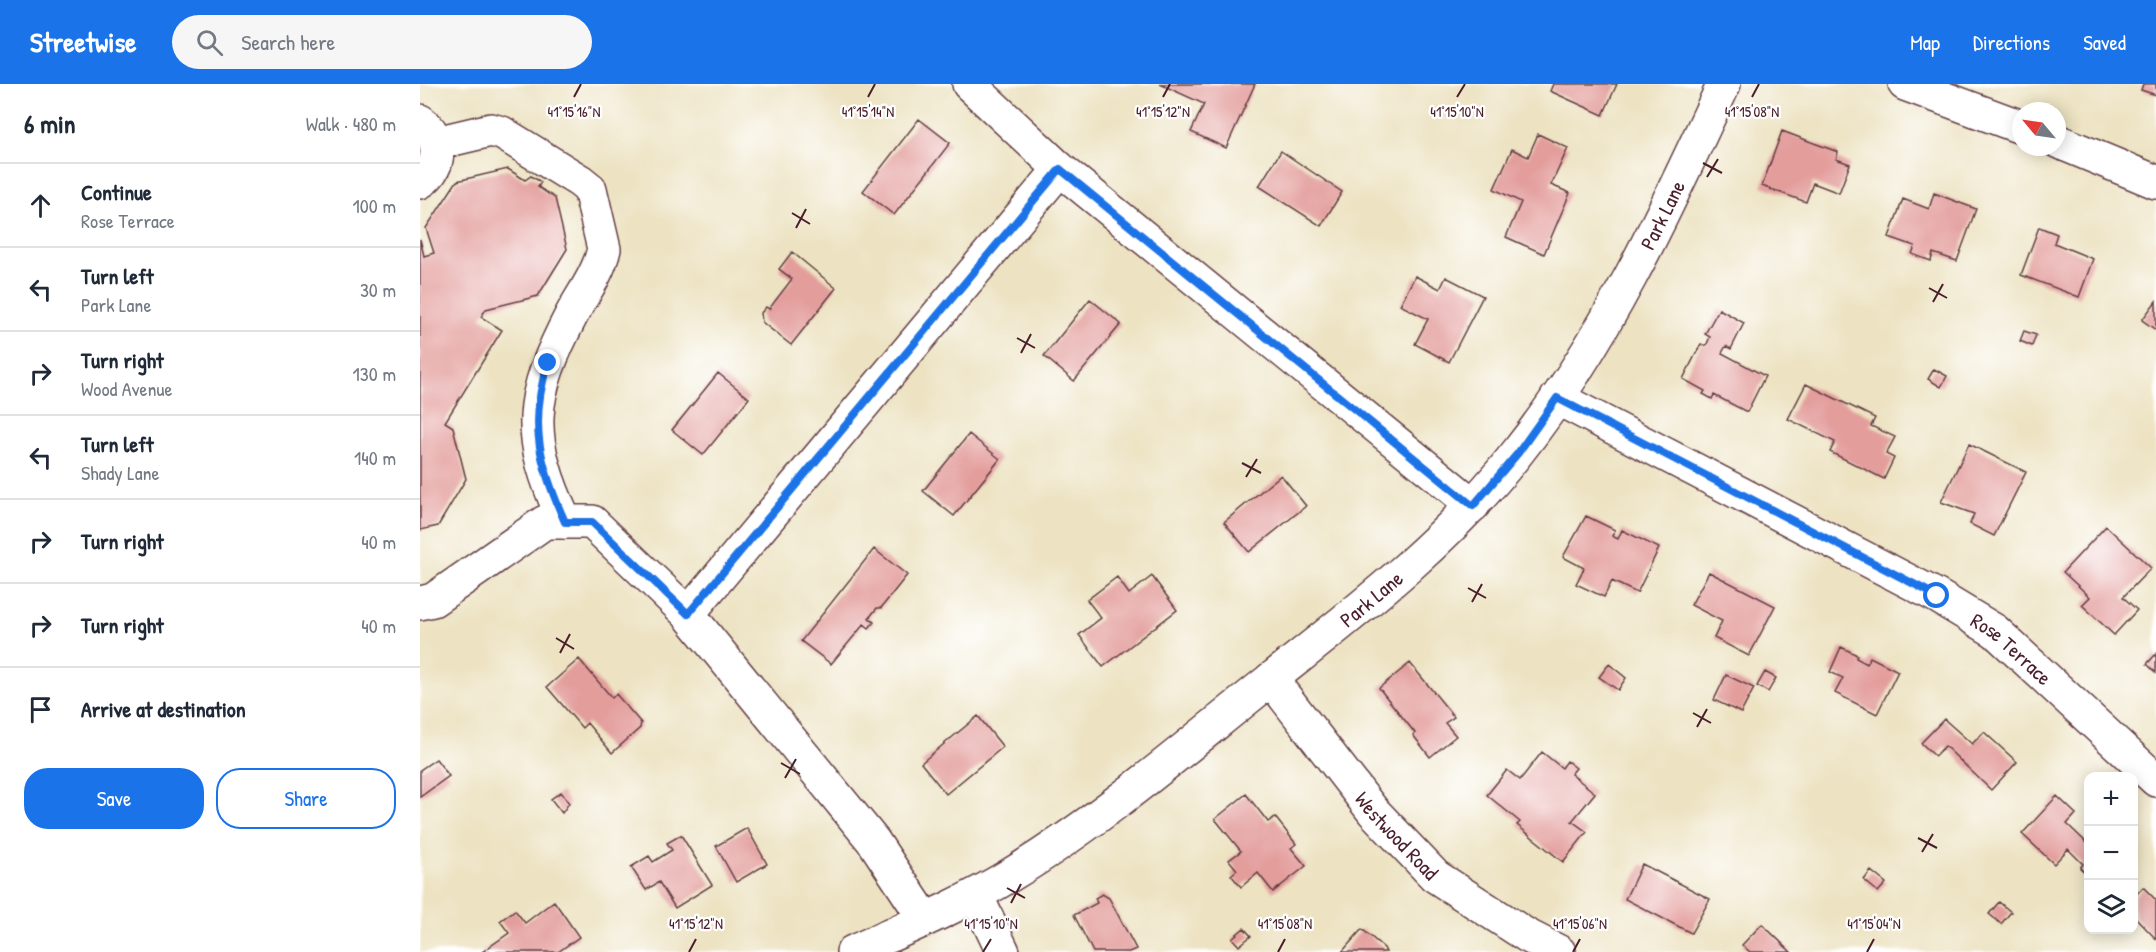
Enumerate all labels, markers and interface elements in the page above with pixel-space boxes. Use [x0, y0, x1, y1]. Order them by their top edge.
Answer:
search box [172, 15, 592, 69]
text: Streetwise [30, 23, 136, 61]
icon: search [193, 26, 226, 59]
text: Search here [241, 27, 335, 57]
text: Map [1910, 28, 1940, 57]
text: Directions [1973, 28, 2050, 57]
text: Saved [2083, 28, 2126, 57]
text: 41°15'16"N [548, 101, 600, 122]
text: 41°15'14"N [842, 101, 894, 122]
text: 41°15'12"N [1136, 101, 1190, 122]
text: 41°15'10"N [1430, 101, 1484, 122]
text: 41°15'08"N [1725, 101, 1779, 122]
north arrow [2012, 102, 2066, 156]
text: 6 min [24, 106, 76, 141]
text: Walk · 480 m [306, 110, 396, 137]
street label: Park Lane [1633, 175, 1691, 254]
text: Continue [81, 177, 152, 207]
icon: ahead [24, 189, 57, 222]
text: 100 m [353, 192, 396, 219]
text: Rose Terrace [81, 207, 175, 234]
text: Turn left [81, 261, 154, 291]
icon: left [24, 273, 57, 306]
text: 30 m [360, 276, 396, 303]
text: Park Lane [81, 291, 151, 318]
text: Turn right [81, 345, 164, 375]
route end [534, 349, 560, 375]
icon: right [24, 357, 57, 390]
text: 130 m [353, 360, 396, 387]
text: Wood Avenue [81, 375, 173, 402]
text: Turn left [81, 429, 154, 459]
icon: left [24, 441, 57, 474]
text: 140 m [354, 444, 396, 471]
text: Shady Lane [81, 459, 160, 486]
icon: right [24, 525, 57, 558]
text: Turn right [81, 526, 164, 556]
text: 40 m [361, 528, 396, 555]
street label: Park Lane [1333, 564, 1409, 633]
route start [1923, 582, 1949, 608]
street label: Rose Terrace [1966, 605, 2058, 691]
icon: right [24, 609, 57, 642]
text: Turn right [81, 610, 164, 640]
text: 40 m [361, 612, 396, 639]
icon: arrive [24, 693, 57, 726]
text: Arrive at destination [81, 694, 246, 724]
button: Save [24, 768, 204, 829]
button: Share [216, 768, 396, 829]
map controls [2084, 772, 2138, 934]
button: + [2084, 772, 2138, 826]
street label: Westwood Road [1349, 785, 1445, 886]
button: − [2084, 826, 2138, 880]
button: layers [2084, 880, 2138, 934]
text: 41°15'12"N [669, 913, 723, 934]
text: 41°15'10"N [964, 913, 1018, 934]
text: 41°15'08"N [1258, 913, 1312, 934]
text: 41°15'06"N [1553, 913, 1607, 934]
text: 41°15'04"N [1847, 913, 1901, 934]

